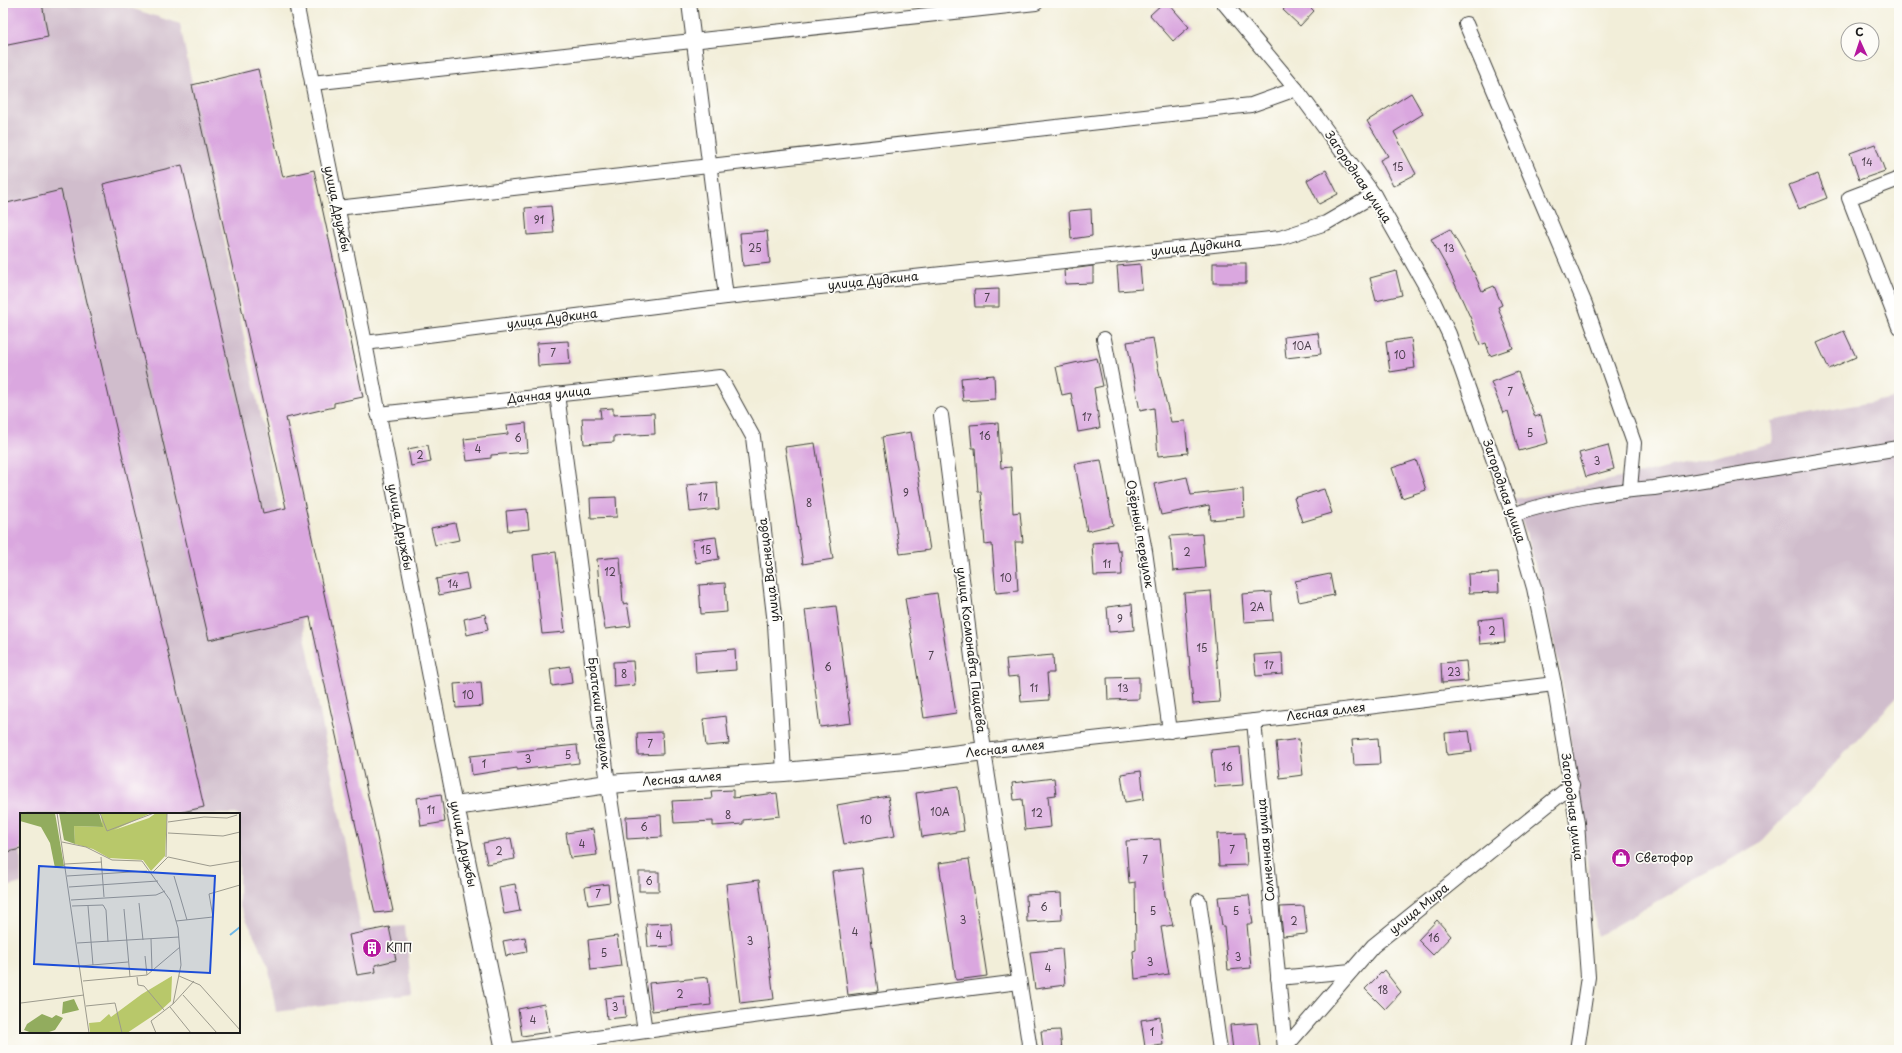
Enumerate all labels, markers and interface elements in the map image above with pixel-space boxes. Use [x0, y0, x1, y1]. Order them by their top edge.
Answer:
north arrow [1840, 22, 1880, 62]
text: С [1855, 23, 1864, 40]
street label: Загородная улица [1321, 127, 1397, 227]
house number: 14 [1861, 154, 1873, 169]
house number: 15 [1393, 159, 1403, 174]
street label: улица Дружбы [320, 164, 356, 254]
house number: 91 [534, 212, 544, 227]
street label: улица Дудкина [1150, 232, 1243, 260]
house number: 25 [748, 240, 762, 255]
house number: 13 [1443, 240, 1455, 255]
street label: улица Дудкина [827, 266, 920, 294]
house number: 7 [984, 290, 990, 305]
street label: улица Дудкина [506, 303, 599, 332]
house number: 10А [1292, 338, 1312, 353]
house number: 7 [550, 345, 556, 360]
house number: 10 [1394, 347, 1406, 362]
street label: Дачная улица [505, 381, 592, 407]
house number: 7 [1507, 384, 1513, 399]
house number: 17 [1082, 409, 1093, 424]
house number: 5 [1527, 425, 1533, 440]
house number: 16 [979, 428, 991, 443]
house number: 6 [514, 430, 522, 445]
street label: Загородная улица [1479, 437, 1531, 545]
house number: 4 [475, 441, 482, 456]
house number: 2 [416, 447, 424, 462]
house number: 3 [1594, 453, 1600, 468]
street label: Озёрный переулок [1123, 478, 1159, 590]
street label: улица Дружбы [384, 482, 418, 572]
house number: 9 [903, 485, 909, 500]
house number: 17 [698, 489, 709, 504]
house number: 8 [806, 495, 812, 510]
street label: улица Васнецова [753, 517, 783, 623]
house number: 15 [701, 542, 711, 557]
house number: 2 [1183, 544, 1191, 559]
house number: 11 [1103, 556, 1111, 571]
house number: 12 [604, 564, 616, 579]
street label: улица Космонавта Пацаева [953, 566, 991, 734]
house number: 10 [1000, 570, 1012, 585]
house number: 14 [447, 576, 459, 591]
house number: 2А [1250, 599, 1265, 614]
house number: 9 [1117, 611, 1123, 626]
house number: 2 [1488, 623, 1496, 638]
house number: 15 [1197, 640, 1207, 655]
house number: 7 [928, 648, 934, 663]
street label: Братский переулок [584, 656, 616, 771]
house number: 17 [1264, 657, 1275, 672]
house number: 6 [824, 659, 832, 674]
house number: 23 [1447, 664, 1461, 679]
house number: 8 [621, 666, 627, 681]
house number: 11 [1030, 680, 1038, 695]
house number: 13 [1117, 680, 1129, 695]
house number: 10 [462, 687, 474, 702]
street label: Лесная аллея [1285, 697, 1366, 725]
street label: Лесная аллея [964, 735, 1045, 761]
house number: 7 [647, 736, 653, 751]
house number: 5 [565, 747, 571, 762]
house number: 3 [525, 751, 531, 766]
street label: Загородная улица [1557, 752, 1589, 862]
house number: 1 [482, 756, 486, 771]
house number: 16 [1221, 759, 1233, 774]
street label: Лесная аллея [642, 766, 722, 790]
street label: Солнечная улица [1251, 797, 1278, 902]
street label: улица Дружбы [446, 799, 482, 889]
house number: 11 [427, 802, 435, 817]
house number: 10А [930, 804, 950, 819]
house number: 12 [1031, 805, 1043, 820]
house number: 8 [725, 807, 731, 822]
house number: 10 [860, 812, 872, 827]
inset map [20, 813, 240, 1033]
house number: 6 [640, 819, 648, 834]
house number: 4 [579, 836, 586, 851]
house number: 7 [1229, 842, 1235, 857]
house number: 2 [495, 843, 503, 858]
shop icon: Светофор [1610, 847, 1632, 869]
place label: Светофор [1635, 848, 1693, 866]
house number: 7 [1142, 852, 1148, 867]
house number: 6 [645, 873, 653, 888]
street label: улица Мира [1385, 878, 1452, 938]
house number: 7 [595, 886, 601, 901]
house number: 6 [1040, 899, 1048, 914]
house number: 5 [1150, 903, 1156, 918]
house number: 5 [1233, 903, 1239, 918]
house number: 3 [960, 912, 966, 927]
house number: 2 [1290, 913, 1298, 928]
house number: 4 [852, 924, 859, 939]
house number: 4 [656, 927, 663, 942]
house number: 16 [1428, 930, 1440, 945]
house number: 3 [747, 933, 753, 948]
building icon: КПП [361, 937, 383, 959]
place label: КПП [386, 938, 412, 956]
house number: 5 [601, 945, 607, 960]
house number: 3 [1235, 949, 1241, 964]
house number: 3 [1147, 954, 1153, 969]
house number: 4 [1045, 960, 1052, 975]
house number: 18 [1378, 982, 1388, 997]
house number: 2 [676, 986, 684, 1001]
house number: 3 [612, 999, 618, 1014]
house number: 4 [530, 1012, 537, 1027]
house number: 1 [1150, 1024, 1154, 1039]

